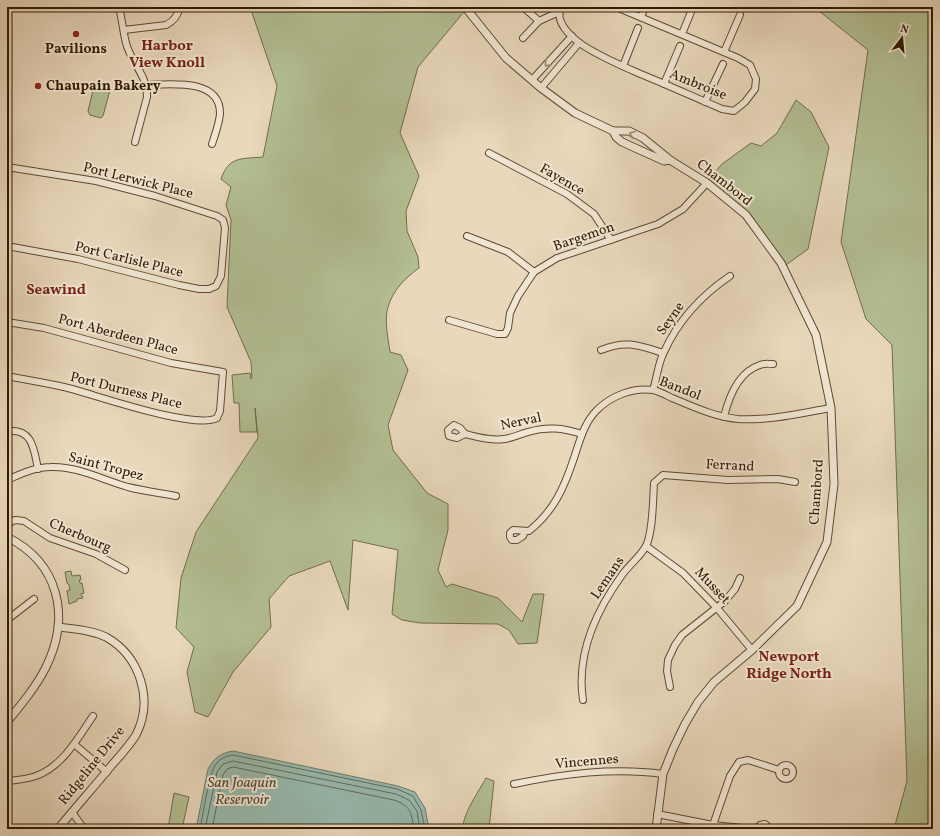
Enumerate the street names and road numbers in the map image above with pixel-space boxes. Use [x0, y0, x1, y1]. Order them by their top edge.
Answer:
street label: Ambroise [667, 65, 730, 105]
street label: Chambord [692, 155, 756, 211]
street label: Port Lerwick Place [81, 158, 195, 204]
street label: Fayence [536, 160, 588, 201]
street label: Bargemon [551, 218, 617, 256]
street label: Port Carlisle Place [73, 237, 186, 283]
street label: Seyne [653, 298, 690, 340]
street label: Port Aberdeen Place [56, 310, 180, 360]
street label: Port Durness Place [68, 368, 184, 414]
street label: Bandol [656, 372, 704, 406]
street label: Nerval [499, 408, 543, 436]
street label: Saint Tropez [66, 448, 146, 486]
street label: Ferrand [705, 455, 755, 477]
street label: Chambord [805, 458, 829, 525]
street label: Cherbourg [46, 514, 114, 558]
street label: Lemans [587, 553, 629, 603]
street label: Musset [690, 563, 734, 609]
street label: Ridgeline Drive [54, 722, 130, 809]
street label: Vincennes [554, 750, 620, 774]

